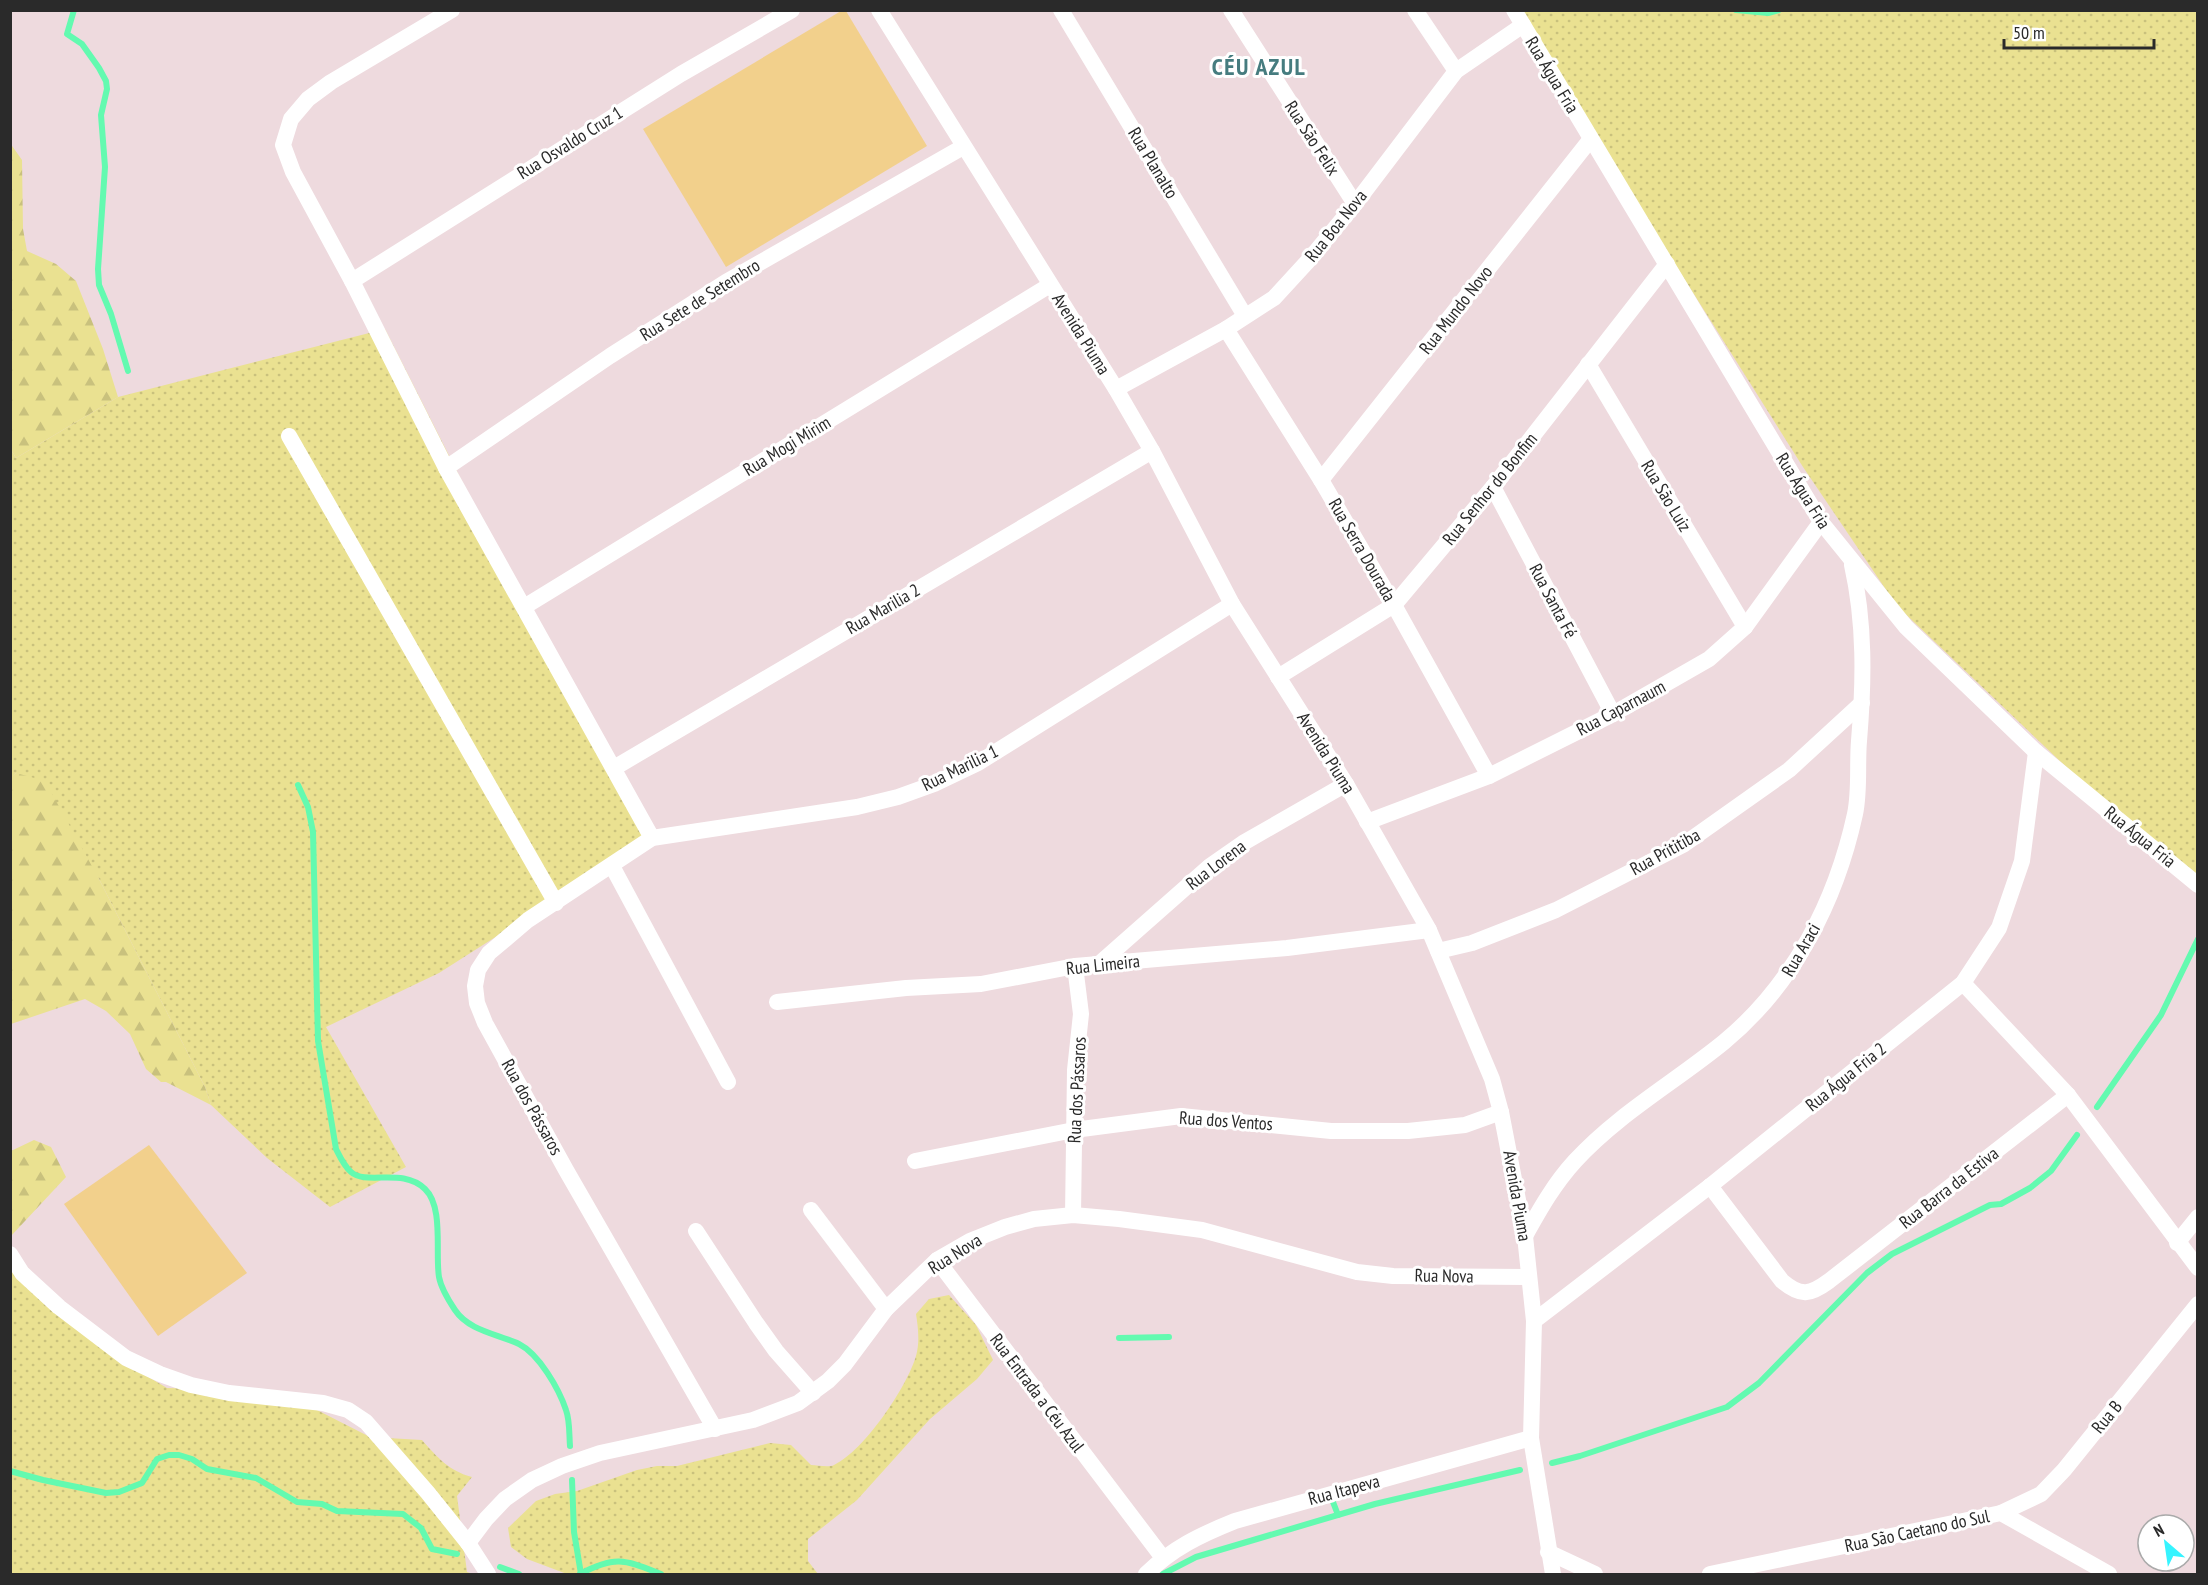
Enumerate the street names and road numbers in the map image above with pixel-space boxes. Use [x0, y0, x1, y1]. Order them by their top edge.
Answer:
street label: Rua Água Fria [1521, 32, 1584, 117]
street label: Rua São Felix [1280, 96, 1345, 180]
street label: Rua Osvaldo Cruz 1 [513, 101, 627, 184]
street label: Rua Planalto [1123, 123, 1184, 203]
street label: Rua Boa Nova [1300, 185, 1372, 266]
street label: Rua Sete de Setembro [635, 253, 764, 346]
street label: Rua Mundo Novo [1414, 261, 1497, 359]
street label: Avenida Piuma [1047, 289, 1115, 379]
street label: Rua Mogi Mirim [739, 410, 835, 481]
street label: Rua Senhor do Bonfim [1437, 428, 1542, 550]
street label: Rua Água Fria [1771, 448, 1836, 533]
street label: Rua São Luiz [1636, 456, 1697, 536]
street label: Rua Serra Dourada [1324, 494, 1401, 606]
street label: Rua Santa Fé [1524, 560, 1583, 642]
street label: Rua Marilia 2 [841, 578, 924, 639]
street label: Rua Caparnaum [1572, 675, 1669, 741]
street label: Avenida Piuma [1292, 708, 1360, 798]
street label: Rua Marilia 1 [918, 739, 1002, 796]
street label: Rua Água Fria [2100, 801, 2181, 872]
street label: Rua Prititiba [1626, 823, 1704, 880]
street label: Rua Lorena [1181, 835, 1250, 895]
street label: Rua Araci [1776, 919, 1825, 981]
street label: Rua Limeira [1065, 949, 1141, 980]
street label: Rua dos Pássaros [1062, 1036, 1091, 1144]
street label: Rua Água Fria 2 [1801, 1037, 1891, 1116]
street label: Rua dos Pássaros [497, 1055, 568, 1159]
street label: Rua dos Ventos [1178, 1106, 1274, 1135]
street label: Rua Barra da Estiva [1894, 1142, 2003, 1234]
street label: Avenida Piuma [1498, 1149, 1537, 1243]
street label: Rua Nova [924, 1228, 986, 1279]
street label: Rua Nova [1414, 1263, 1474, 1288]
street label: Rua Entrada a Céu Azul [985, 1329, 1090, 1457]
street label: Rua B [2086, 1395, 2127, 1438]
street label: Rua Itapeva [1306, 1469, 1382, 1510]
street label: Rua São Caetano do Sul [1842, 1504, 1992, 1557]

